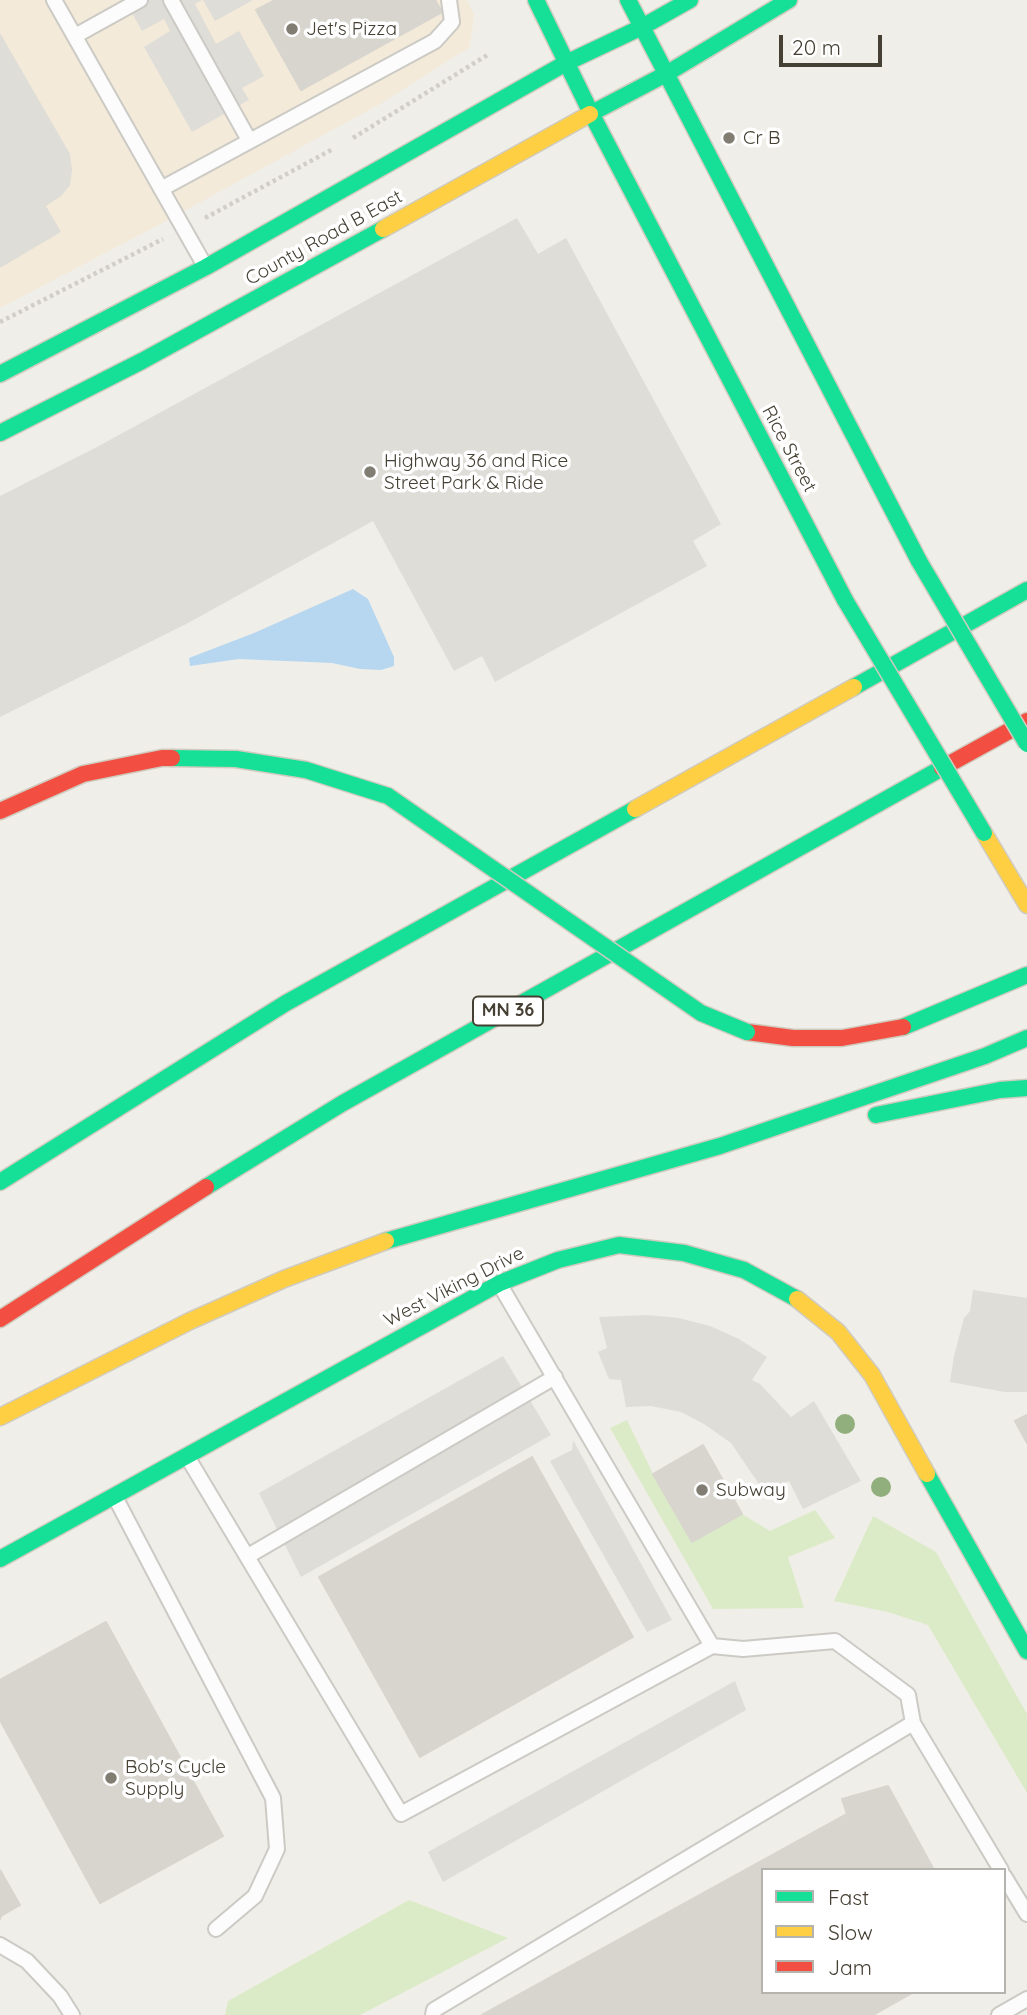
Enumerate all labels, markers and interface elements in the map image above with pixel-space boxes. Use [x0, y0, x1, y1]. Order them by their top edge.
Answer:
place label: Jet's Pizza [306, 18, 397, 40]
marker: Jet's Pizza [284, 21, 300, 37]
scale bar [782, 21, 885, 65]
text: 20 m [792, 34, 841, 60]
place label: Cr B [743, 127, 780, 149]
marker: Cr B [721, 130, 737, 146]
street label: County Road B East [242, 185, 406, 291]
street label: Rice Street [757, 402, 821, 496]
place label: Highway 36 and Rice Street Park & Ride [384, 450, 568, 494]
marker: Highway 36 and Rice Street Park & Ride [362, 464, 378, 480]
road number: MN 36 [473, 996, 543, 1026]
street label: West Viking Drive [380, 1242, 528, 1332]
place label: Subway [716, 1479, 786, 1501]
marker: Subway [694, 1482, 710, 1498]
place label: Bob's Cycle Supply [125, 1756, 226, 1800]
marker: Bob's Cycle Supply [103, 1770, 119, 1786]
legend [761, 1868, 1006, 1994]
text: Fast [828, 1884, 869, 1910]
text: Slow [828, 1919, 873, 1945]
text: Jam [828, 1954, 872, 1980]

